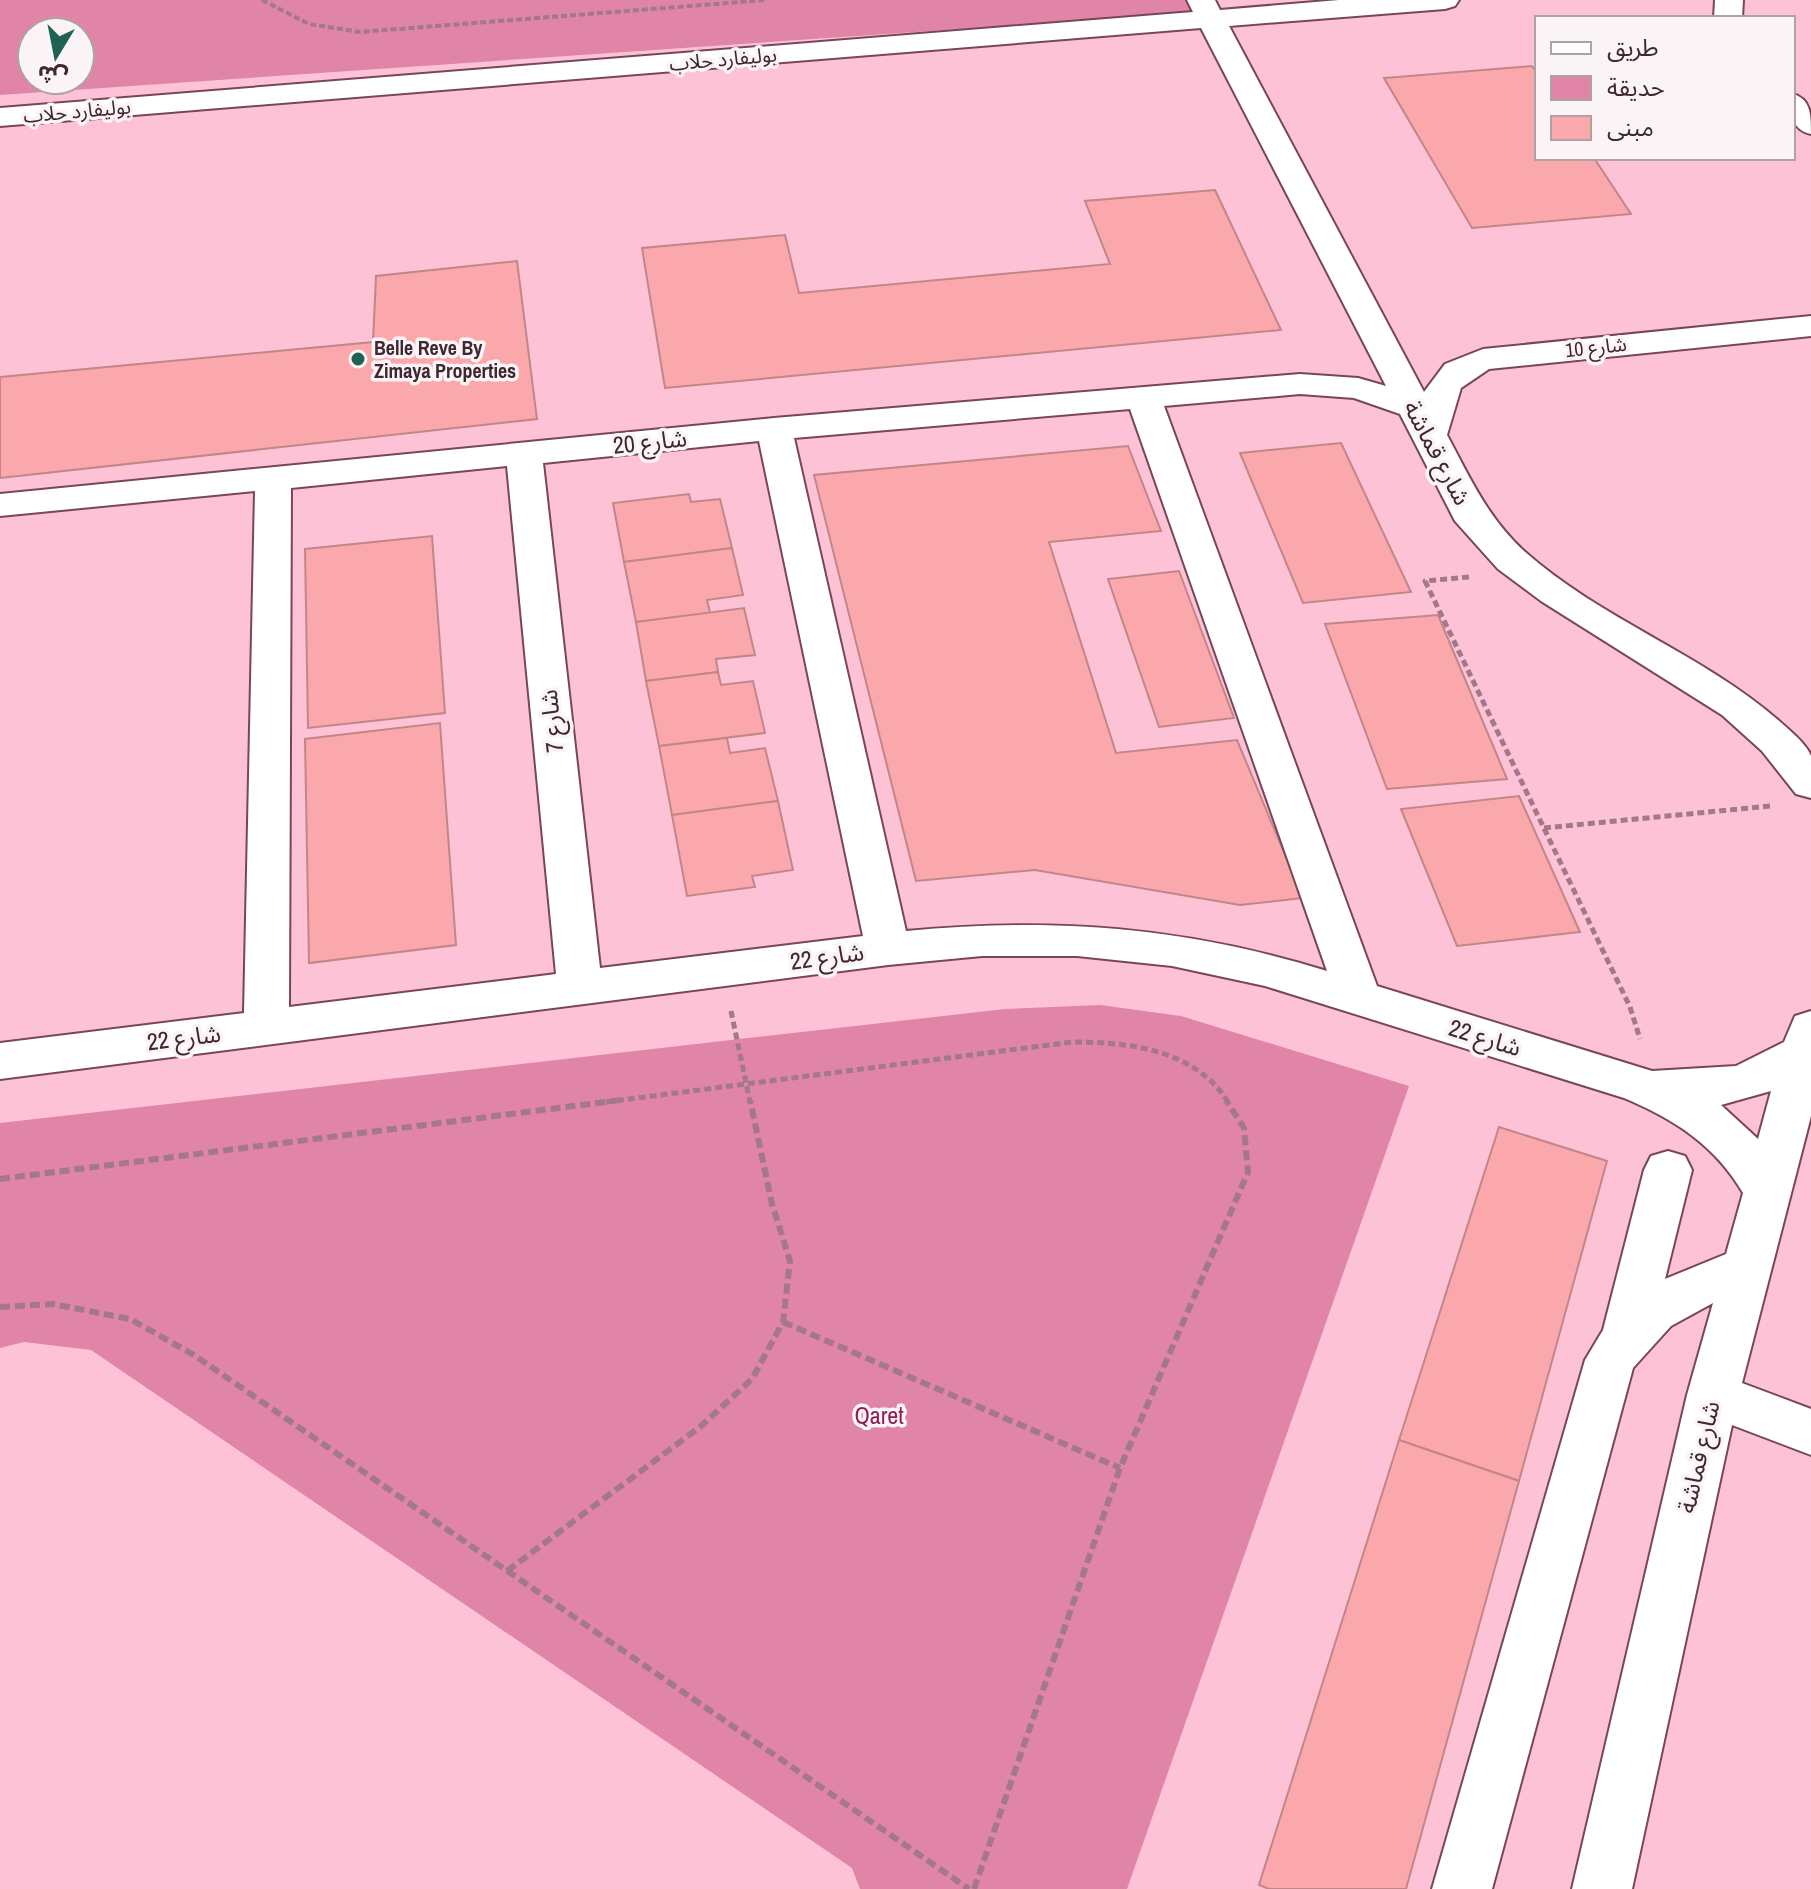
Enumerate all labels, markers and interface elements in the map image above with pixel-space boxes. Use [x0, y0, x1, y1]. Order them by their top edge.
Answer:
north arrow [16, 16, 96, 96]
legend [1535, 16, 1795, 160]
text: طريق [1607, 31, 1659, 63]
street label: بوليفارد حلاب [668, 40, 778, 77]
text: ش [35, 58, 70, 93]
text: حديقة [1607, 71, 1665, 103]
street label: بوليفارد حلاب [22, 92, 132, 129]
text: مبنى [1607, 111, 1654, 143]
street label: شارع 10 [1564, 330, 1628, 365]
place label: Belle Reve By Zimaya Properties [374, 334, 516, 384]
marker: Belle Reve By Zimaya Properties [349, 350, 367, 368]
street label: شارع قماشة [1395, 395, 1479, 511]
street label: شارع 20 [611, 421, 689, 463]
street label: شارع 7 [532, 688, 572, 754]
street label: شارع 22 [788, 935, 866, 979]
street label: شارع 22 [1445, 1011, 1525, 1065]
street label: شارع 22 [145, 1017, 223, 1059]
street label: شارع قماشة [1670, 1397, 1728, 1517]
park label: Qaret [854, 1399, 904, 1431]

